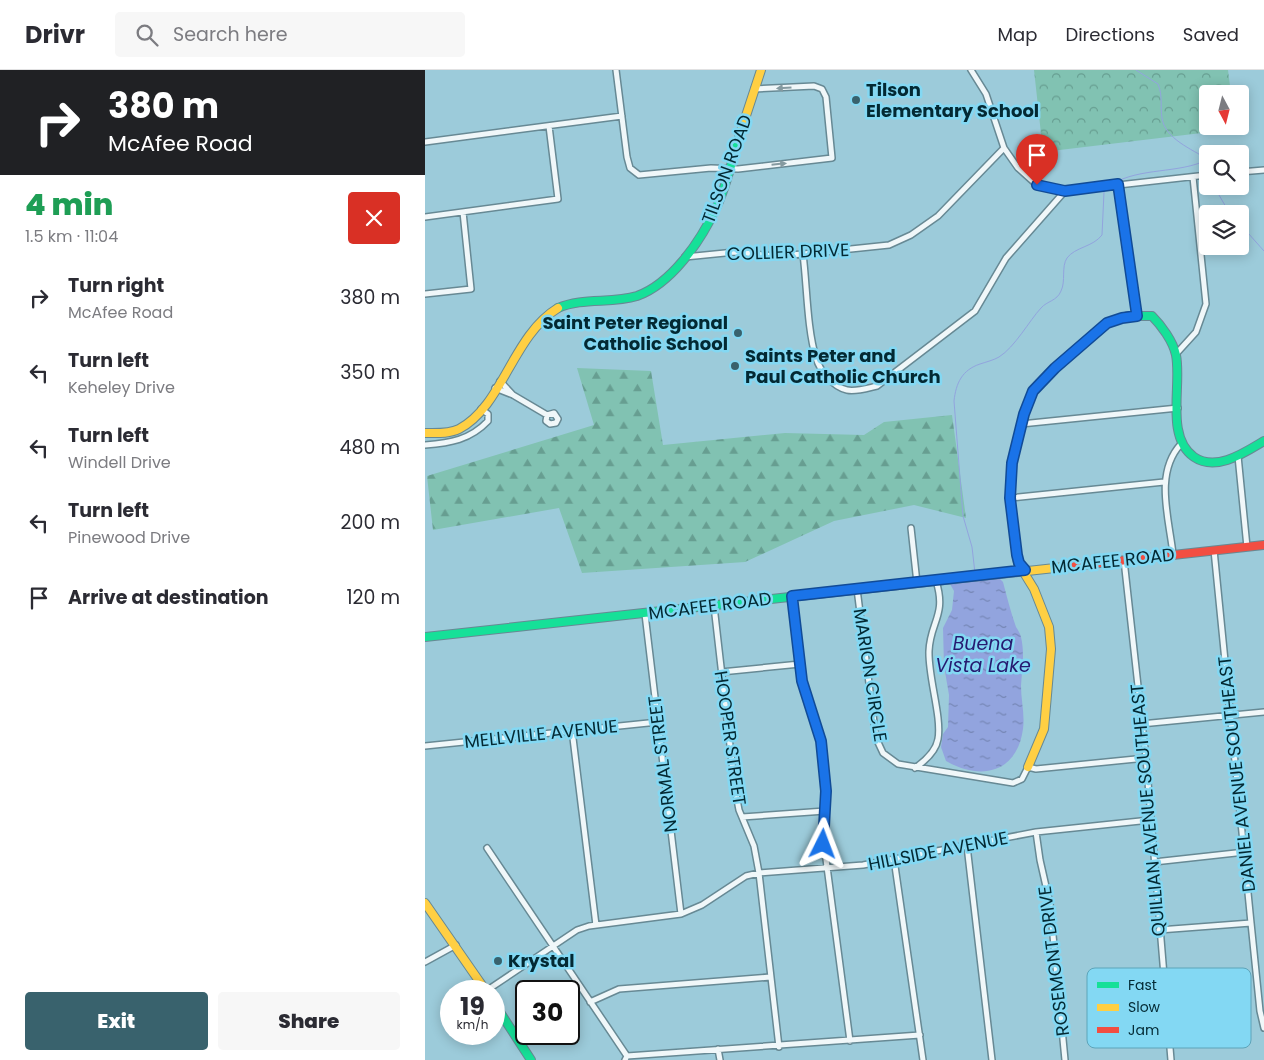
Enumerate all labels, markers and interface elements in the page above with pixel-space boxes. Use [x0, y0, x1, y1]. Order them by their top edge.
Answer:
search box [115, 12, 465, 57]
text: Drivr [25, 18, 85, 51]
icon: search [133, 21, 161, 49]
text: Search here [173, 21, 288, 48]
text: Map [998, 22, 1037, 47]
text: Directions [1065, 22, 1155, 47]
text: Saved [1183, 22, 1239, 47]
place label: Tilson Elementary School [866, 77, 1039, 123]
text: 380 m [108, 81, 219, 130]
one-way arrow [776, 84, 792, 92]
north arrow [1199, 85, 1249, 135]
map controls [1199, 85, 1249, 255]
icon: right [25, 90, 90, 155]
marker: Tilson Elementary School [850, 94, 862, 106]
street label: TILSON ROAD [695, 111, 758, 227]
text: McAfee Road [108, 128, 253, 159]
pin [1016, 134, 1058, 185]
icon: arrive [1023, 141, 1051, 169]
button: search [1199, 145, 1249, 195]
one-way arrow [771, 160, 787, 168]
text: 4 min [25, 183, 113, 226]
button: close [348, 192, 400, 244]
button: layers [1199, 205, 1249, 255]
text: 1.5 km · 11:04 [25, 225, 118, 248]
street label: COLLIER DRIVE [726, 237, 850, 266]
text: Turn right [68, 272, 164, 299]
icon: right [25, 284, 53, 312]
text: 380 m [340, 284, 400, 311]
text: McAfee Road [68, 301, 173, 324]
place label: Saint Peter Regional Catholic School [542, 310, 728, 356]
marker: Saint Peter Regional Catholic School [732, 327, 744, 339]
place label: Saints Peter and Paul Catholic Church [745, 343, 941, 389]
text: Turn left [68, 347, 149, 374]
icon: left [25, 359, 53, 387]
text: 350 m [340, 359, 400, 386]
marker: Saints Peter and Paul Catholic Church [729, 360, 741, 372]
text: Keheley Drive [68, 376, 175, 399]
text: Turn left [68, 422, 149, 449]
icon: left [25, 434, 53, 462]
text: 480 m [339, 434, 400, 461]
text: Windell Drive [68, 451, 171, 474]
text: Turn left [68, 497, 149, 524]
icon: left [25, 509, 53, 537]
text: 200 m [341, 509, 400, 536]
text: Pinewood Drive [68, 526, 190, 549]
street label: MCAFEE ROAD [1050, 542, 1176, 579]
icon: arrive [25, 584, 53, 612]
text: Arrive at destination [68, 584, 269, 611]
text: 120 m [346, 584, 400, 611]
street label: MCAFEE ROAD [647, 586, 773, 625]
street label: MARION CIRCLE [848, 606, 893, 743]
water label: Buena Vista Lake [935, 630, 1031, 679]
street label: DANIEL AVENUE SOUTHEAST [1212, 655, 1261, 893]
street label: HOOPER STREET [709, 669, 752, 807]
street label: QUILLIAN AVENUE SOUTHEAST [1124, 682, 1171, 937]
street label: NORMAL STREET [642, 694, 683, 834]
street label: MELLVILLE AVENUE [463, 713, 619, 754]
position arrow [796, 817, 848, 869]
street label: HILLSIDE AVENUE [866, 825, 1010, 876]
street label: ROSEMONT DRIVE [1032, 884, 1075, 1038]
place label: Krystal [508, 948, 575, 973]
marker: Krystal [492, 955, 504, 967]
legend [1087, 968, 1251, 1048]
text: Fast [1128, 975, 1157, 995]
speed limit sign: 30 [515, 980, 580, 1045]
text: 19 [460, 989, 485, 1024]
button: Exit [25, 992, 208, 1050]
button: Share [218, 992, 400, 1050]
text: Slow [1128, 997, 1161, 1017]
text: km/h [457, 1016, 488, 1033]
text: Jam [1128, 1020, 1159, 1040]

